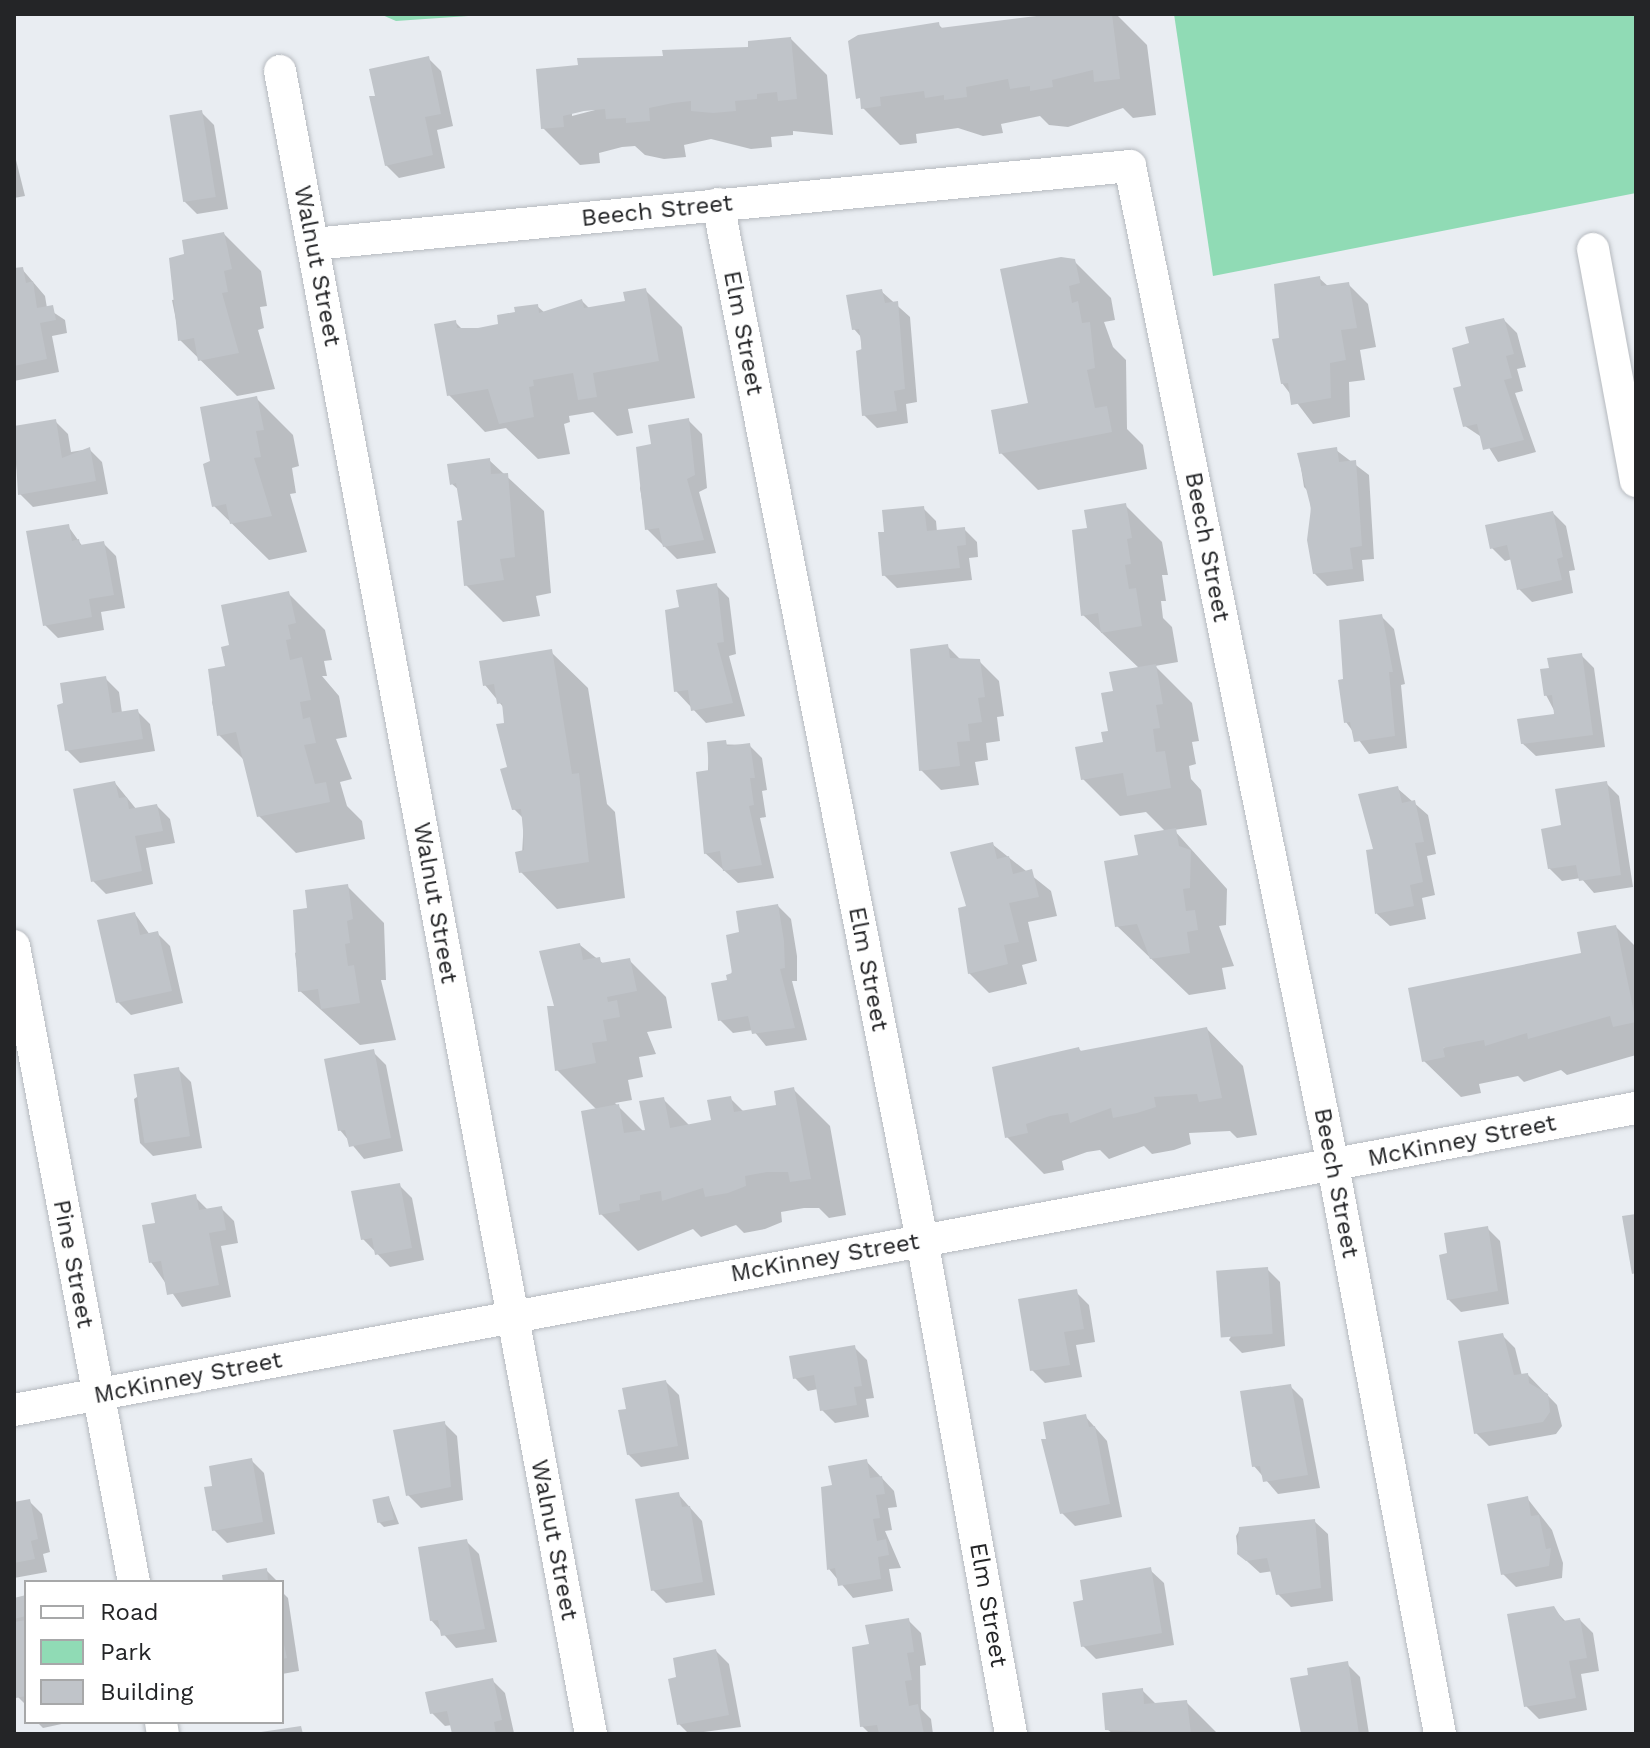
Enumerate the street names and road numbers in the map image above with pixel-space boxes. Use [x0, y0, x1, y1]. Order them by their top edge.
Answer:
street label: Walnut Street [287, 183, 347, 349]
street label: Beech Street [580, 189, 734, 233]
street label: Elm Street [717, 268, 769, 398]
street label: Beech Street [1178, 470, 1236, 624]
street label: Walnut Street [407, 820, 463, 986]
street label: Elm Street [842, 904, 894, 1034]
street label: Beech Street [1307, 1106, 1365, 1260]
street label: McKinney Street [1365, 1109, 1559, 1173]
street label: Pine Street [46, 1197, 100, 1331]
street label: McKinney Street [728, 1227, 922, 1289]
street label: McKinney Street [91, 1346, 285, 1410]
street label: Walnut Street [524, 1457, 584, 1623]
street label: Elm Street [963, 1540, 1013, 1670]

